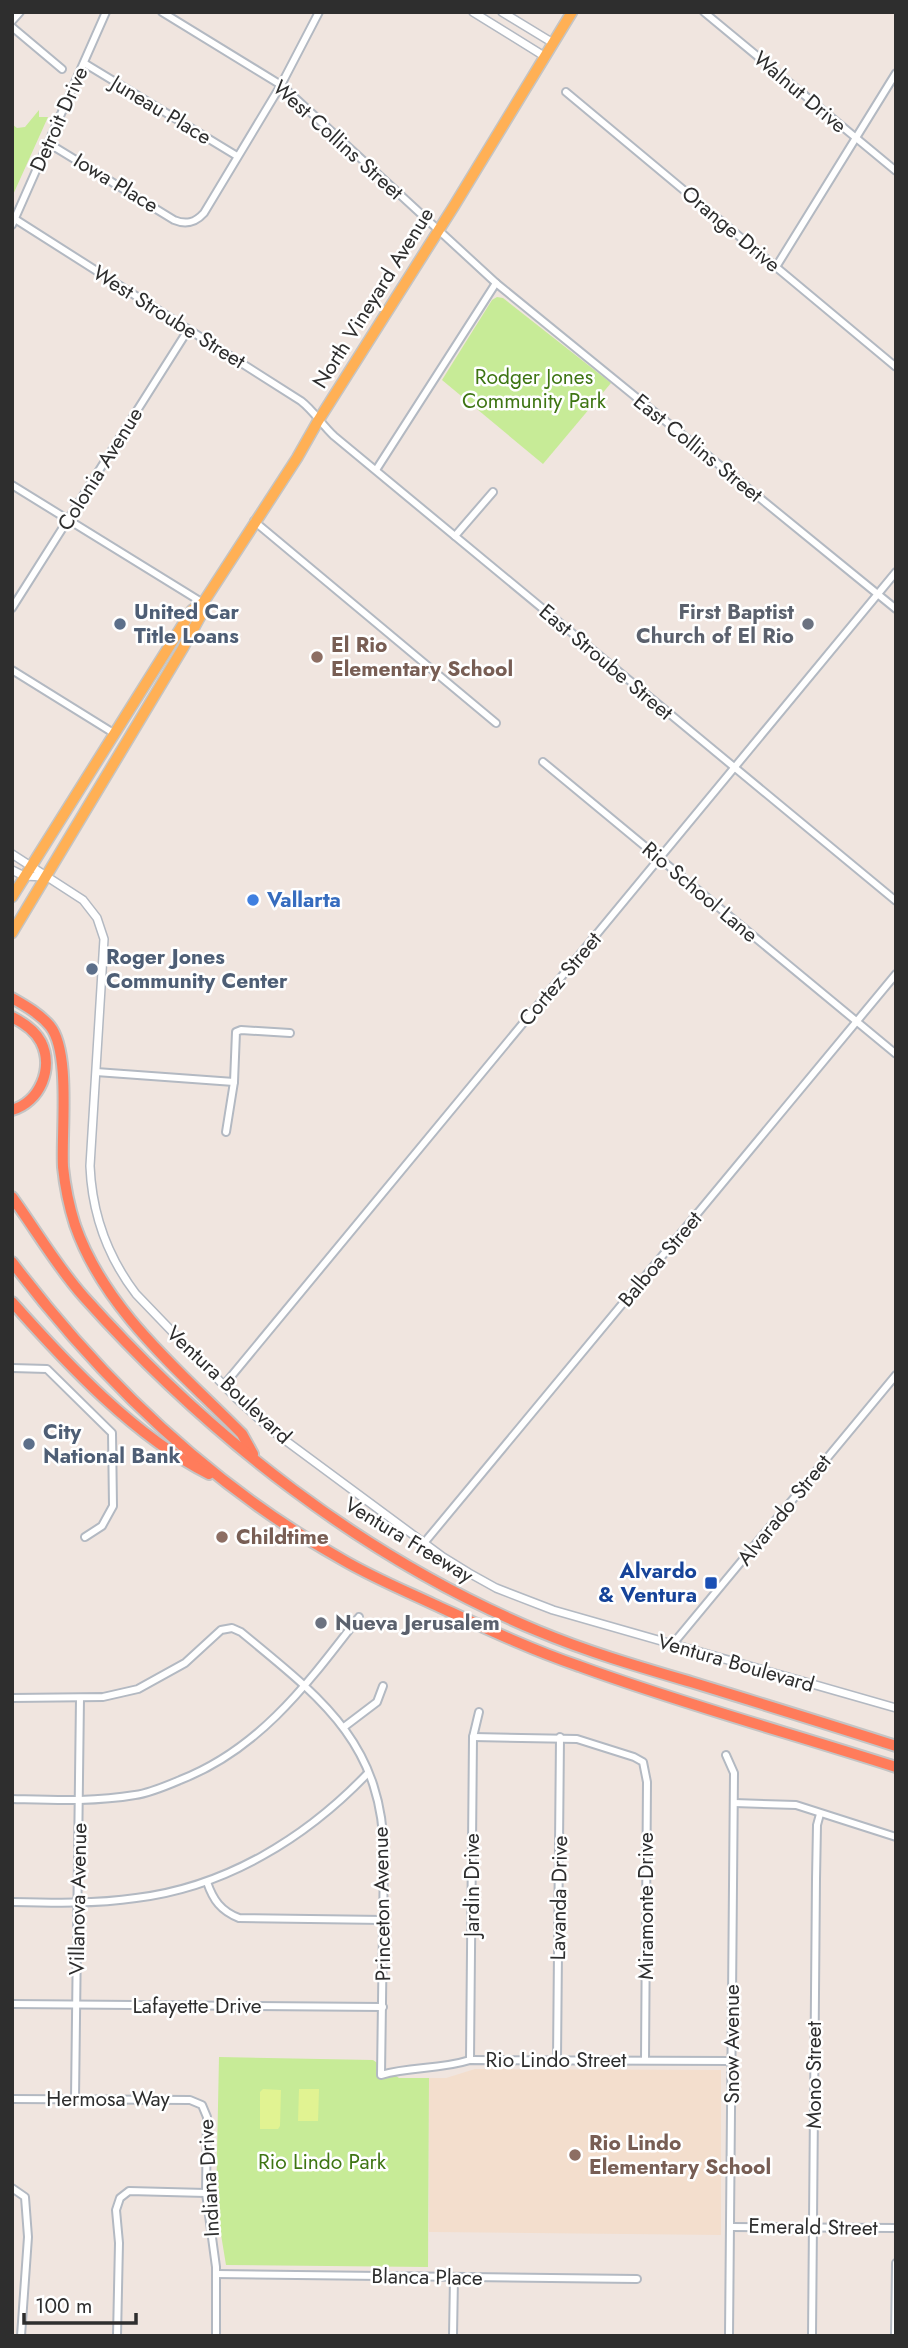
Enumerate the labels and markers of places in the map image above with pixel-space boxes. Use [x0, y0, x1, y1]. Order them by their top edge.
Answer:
place label: United Car Title Loans [134, 597, 240, 651]
place label: First Baptist Church of El Rio [636, 597, 794, 651]
marker: United Car Title Loans [112, 616, 128, 632]
marker: First Baptist Church of El Rio [800, 616, 816, 632]
place label: El Rio Elementary School [331, 630, 513, 684]
marker: El Rio Elementary School [309, 649, 325, 665]
place label: Vallarta [266, 885, 341, 915]
marker: Vallarta [245, 892, 261, 908]
place label: Roger Jones Community Center [106, 942, 288, 996]
marker: Roger Jones Community Center [84, 961, 100, 977]
place label: City National Bank [43, 1417, 181, 1471]
marker: City National Bank [21, 1436, 37, 1452]
place label: Childtime [236, 1522, 329, 1552]
marker: Childtime [214, 1529, 230, 1545]
place label: Alvardo & Ventura [598, 1556, 697, 1610]
marker: Alvardo & Ventura [703, 1575, 719, 1591]
place label: Nueva Jerusalem [335, 1608, 500, 1638]
marker: Nueva Jerusalem [313, 1615, 329, 1631]
place label: Rio Lindo Elementary School [589, 2128, 771, 2182]
marker: Rio Lindo Elementary School [567, 2147, 583, 2163]

